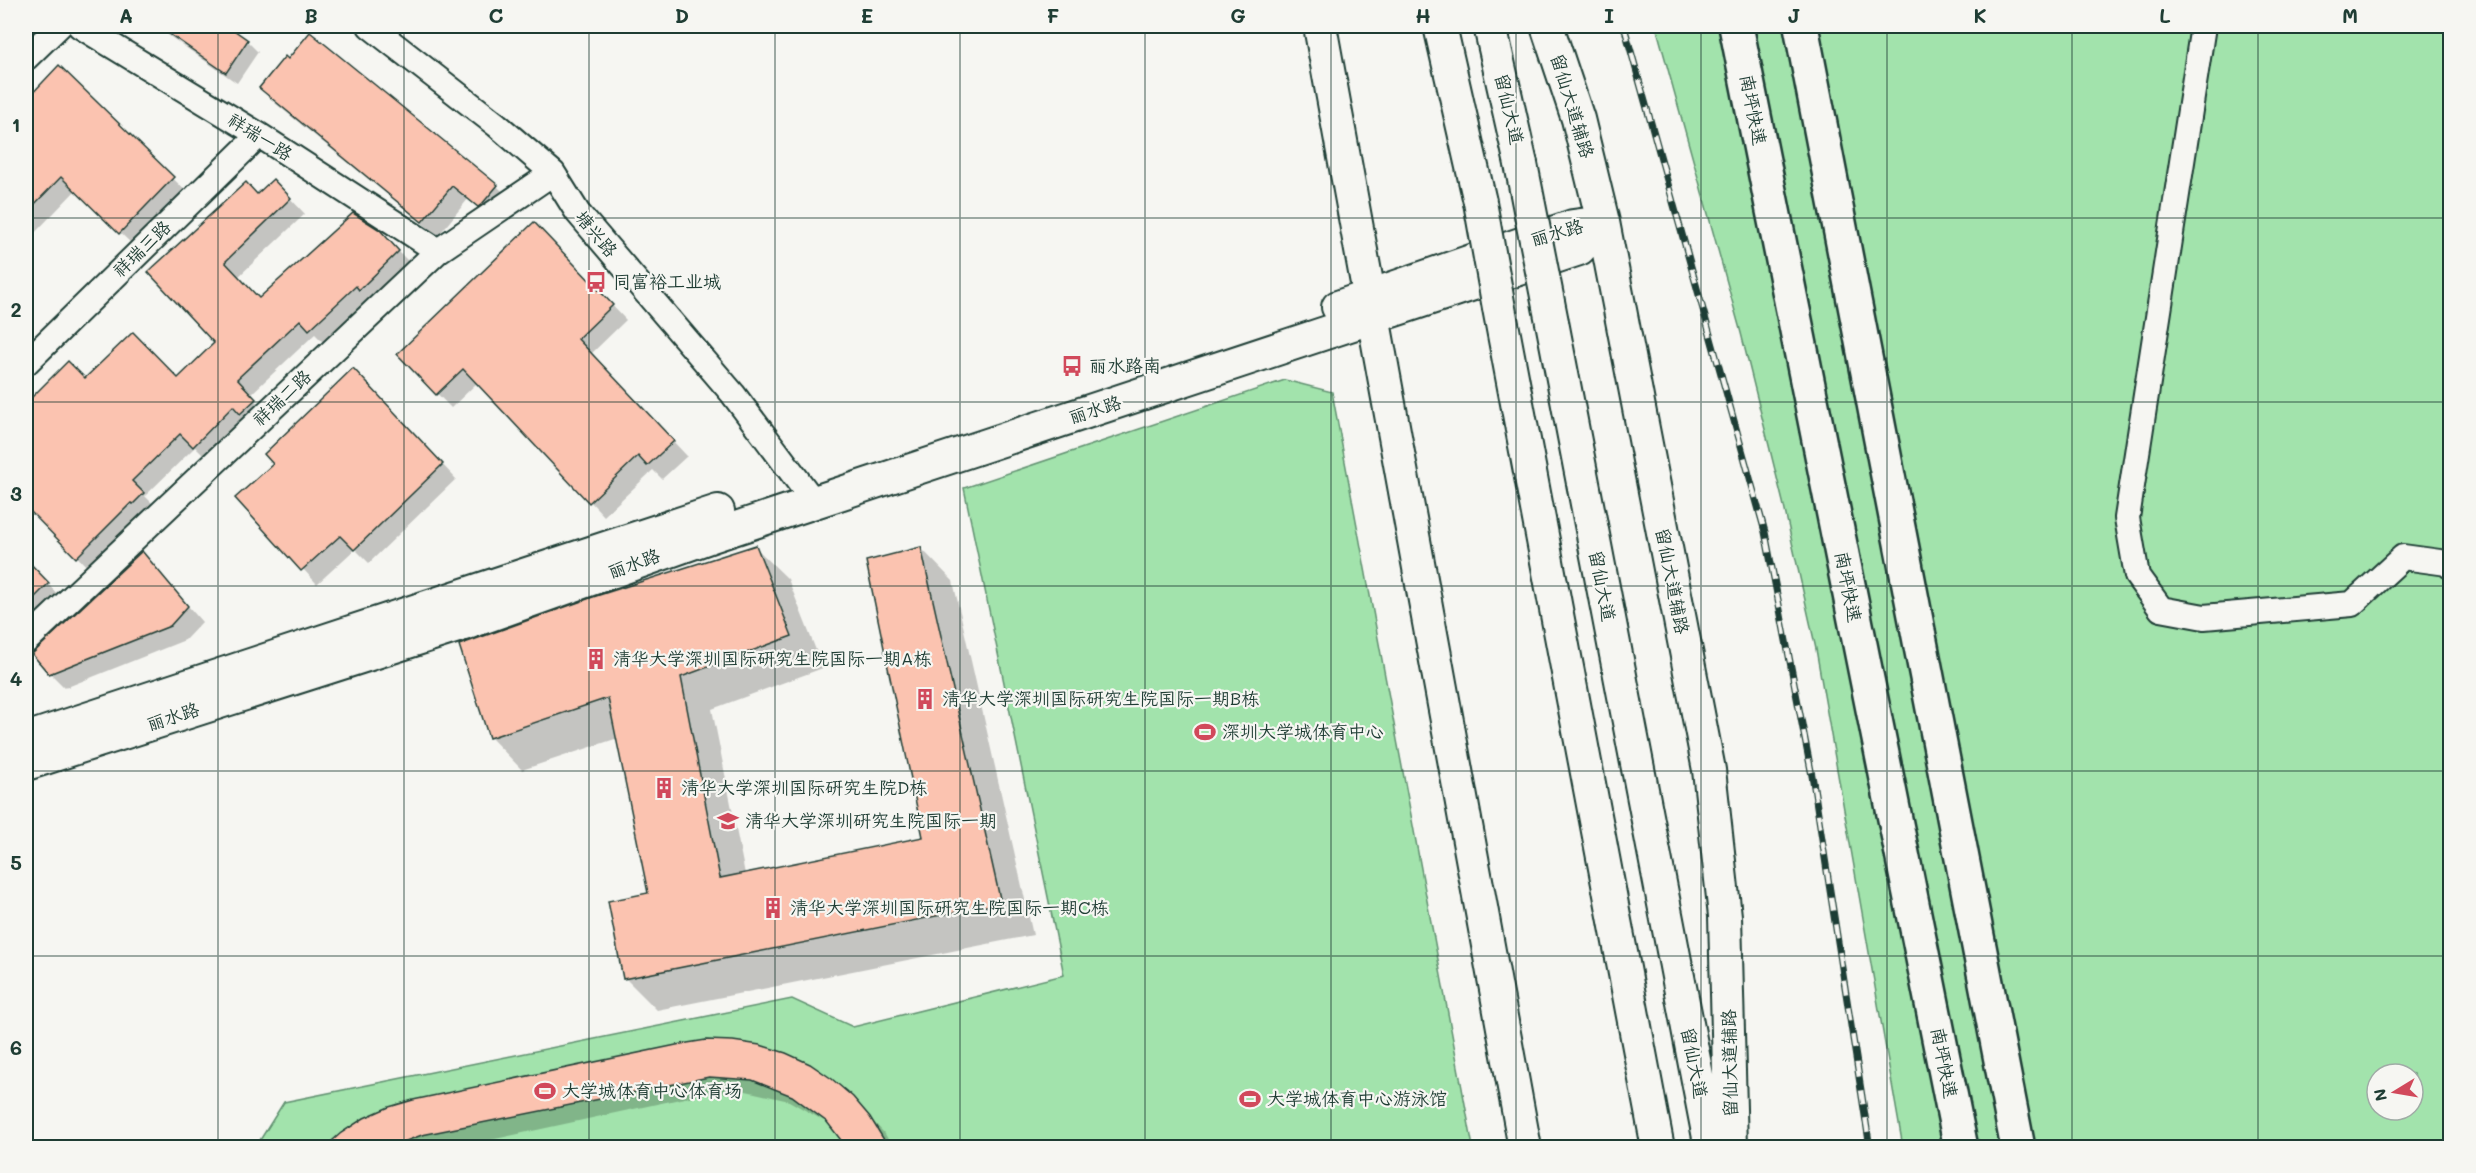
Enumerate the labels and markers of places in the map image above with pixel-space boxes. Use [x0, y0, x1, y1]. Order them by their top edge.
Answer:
place label: 同富裕工业城 [613, 269, 721, 293]
bus stop icon: 同富裕工业城 [584, 270, 608, 294]
place label: 丽水路南 [1089, 353, 1161, 377]
bus stop icon: 丽水路南 [1060, 354, 1084, 378]
place label: 清华大学深圳国际研究生院国际一期A栋 [613, 646, 931, 670]
building icon: 清华大学深圳国际研究生院国际一期A栋 [584, 647, 608, 671]
place label: 清华大学深圳国际研究生院国际一期B栋 [942, 686, 1259, 710]
building icon: 清华大学深圳国际研究生院国际一期B栋 [913, 687, 937, 711]
place label: 深圳大学城体育中心 [1222, 719, 1384, 743]
sports icon: 深圳大学城体育中心 [1193, 720, 1217, 744]
place label: 清华大学深圳国际研究生院D栋 [681, 775, 927, 799]
building icon: 清华大学深圳国际研究生院D栋 [652, 776, 676, 800]
place label: 清华大学深圳研究生院国际一期 [745, 808, 997, 832]
school or university icon: 清华大学深圳研究生院国际一期 [716, 809, 740, 833]
place label: 清华大学深圳国际研究生院国际一期C栋 [790, 895, 1109, 919]
building icon: 清华大学深圳国际研究生院国际一期C栋 [761, 896, 785, 920]
place label: 大学城体育中心体育场 [562, 1078, 742, 1102]
sports icon: 大学城体育中心体育场 [533, 1079, 557, 1103]
place label: 大学城体育中心游泳馆 [1267, 1086, 1447, 1110]
sports icon: 大学城体育中心游泳馆 [1238, 1087, 1262, 1111]

